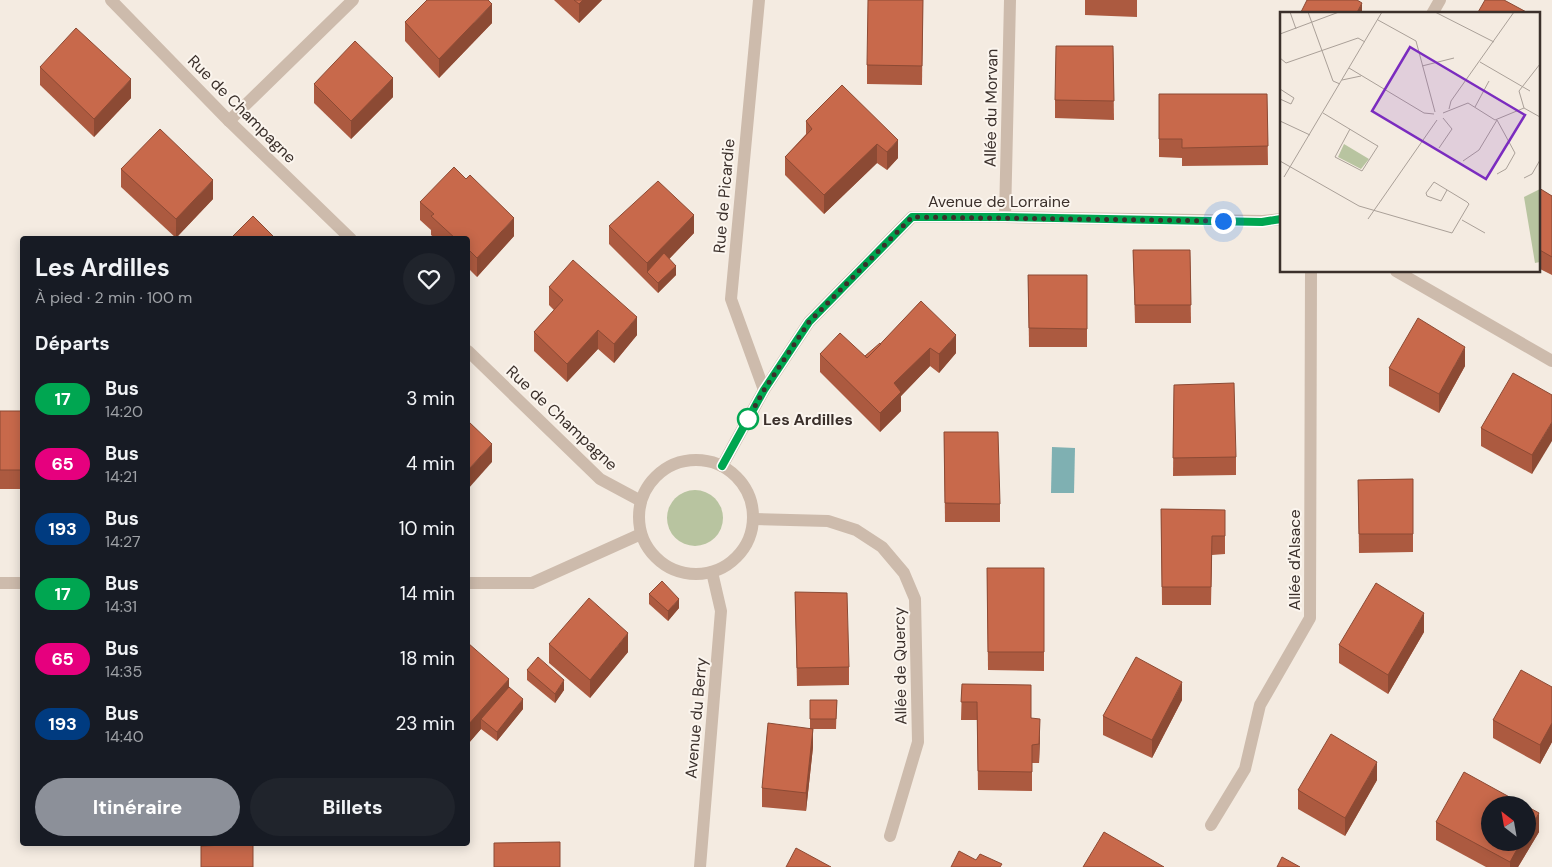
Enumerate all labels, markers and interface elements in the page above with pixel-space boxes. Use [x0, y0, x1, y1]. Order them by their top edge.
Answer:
inset map [1280, 12, 1540, 272]
street label: Allée du Morvan [979, 49, 1003, 167]
street label: Rue de Champagne [183, 50, 301, 168]
street label: Rue de Picardie [709, 138, 739, 254]
street label: Avenue de Lorraine [928, 191, 1070, 212]
your location [1211, 209, 1236, 234]
text: Les Ardilles [35, 252, 170, 283]
button: heart [403, 253, 455, 305]
text: À pied · 2 min · 100 m [35, 287, 192, 308]
text: Départs [35, 331, 110, 356]
street label: Rue de Champagne [502, 361, 622, 475]
text: Bus [105, 376, 139, 401]
text: 3 min [406, 386, 455, 411]
text: 17 [54, 387, 71, 411]
text: 14:20 [105, 401, 143, 422]
marker: Les Ardilles [737, 408, 759, 430]
place label: Les Ardilles [763, 409, 853, 430]
text: Bus [105, 441, 139, 466]
text: 4 min [406, 451, 455, 476]
text: 65 [51, 452, 74, 476]
text: 14:21 [105, 466, 137, 487]
text: Bus [105, 506, 139, 531]
street label: Allée d'Alsace [1284, 510, 1305, 610]
text: 10 min [399, 516, 455, 541]
text: 193 [48, 517, 77, 541]
text: 14:27 [105, 531, 140, 552]
text: Bus [105, 571, 139, 596]
text: 14 min [400, 581, 455, 606]
text: 17 [54, 582, 71, 606]
text: 14:31 [105, 596, 137, 617]
street label: Allée de Quercy [888, 607, 912, 725]
text: Bus [105, 636, 139, 661]
text: 18 min [400, 646, 455, 671]
text: 65 [51, 647, 74, 671]
street label: Avenue du Berry [680, 656, 712, 779]
text: 14:35 [105, 661, 142, 682]
text: Bus [105, 701, 139, 726]
text: 23 min [395, 711, 455, 736]
text: 193 [48, 712, 77, 736]
text: 14:40 [105, 726, 144, 747]
button: Itinéraire [35, 778, 240, 836]
button: Billets [250, 778, 455, 836]
north arrow [1481, 796, 1536, 851]
map controls [1481, 796, 1536, 851]

